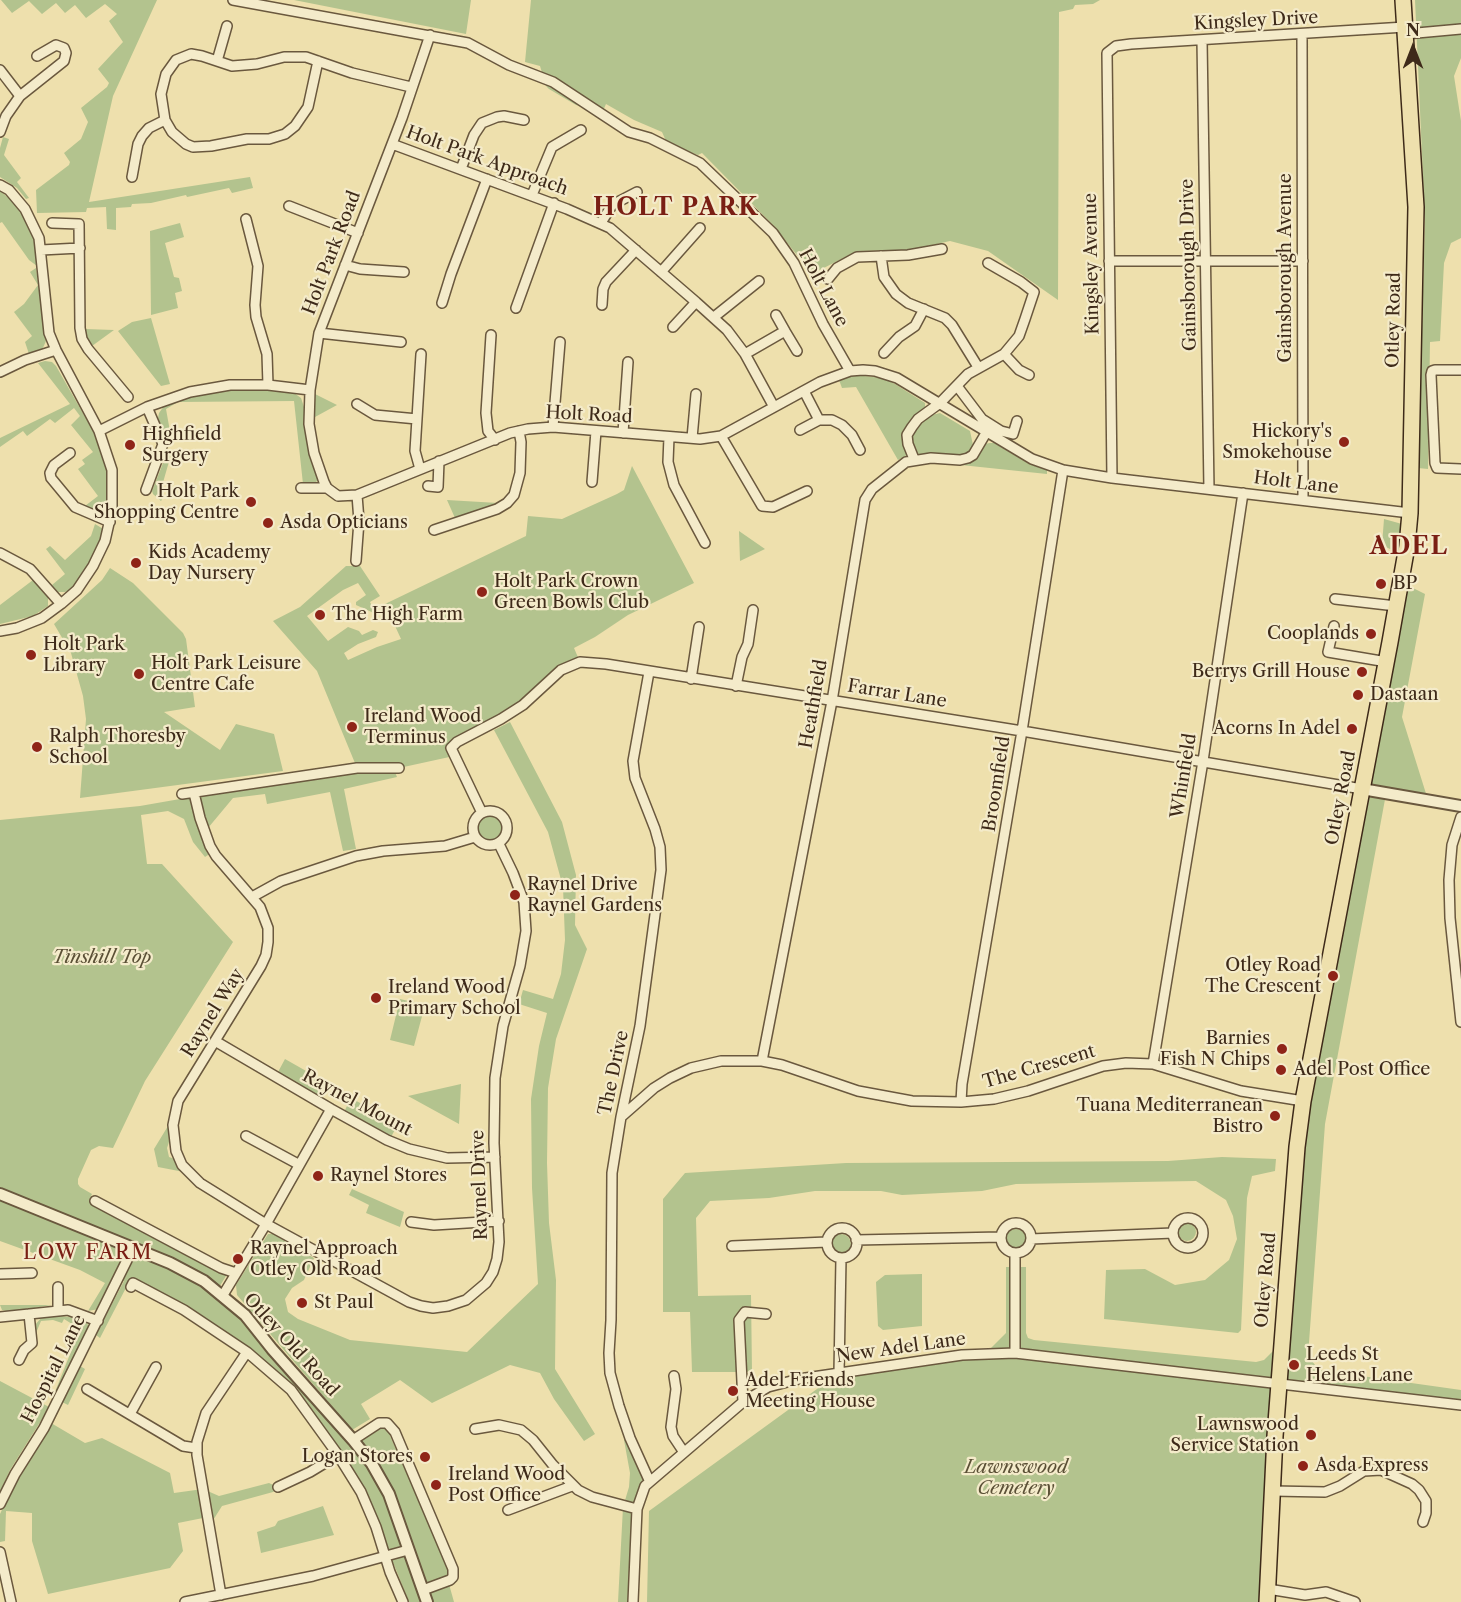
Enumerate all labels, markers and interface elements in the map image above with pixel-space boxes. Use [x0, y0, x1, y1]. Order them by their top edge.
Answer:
street label: Kingsley Drive [1193, 7, 1319, 35]
north arrow [1383, 18, 1443, 78]
text: N [1406, 20, 1420, 40]
street label: Holt Park Approach [403, 122, 571, 200]
street label: Gainsborough Avenue [1275, 173, 1297, 363]
street label: Gainsborough Drive [1177, 179, 1201, 351]
street label: Holt Park Road [298, 188, 366, 318]
street label: Kingsley Avenue [1080, 193, 1104, 335]
district label: HOLT PARK [593, 194, 759, 222]
street label: Holt Lane [793, 245, 853, 331]
street label: Otley Road [1382, 272, 1406, 368]
street label: Holt Road [545, 402, 633, 428]
place label: Hickory's Smokehouse [1222, 421, 1332, 464]
place label: Highfield Surgery [142, 424, 221, 466]
marker: Hickory's Smokehouse [1337, 435, 1351, 449]
marker: Highfield Surgery [123, 438, 137, 452]
street label: Holt Lane [1252, 467, 1340, 499]
place label: Holt Park Shopping Centre [94, 481, 239, 524]
marker: Holt Park Shopping Centre [244, 495, 258, 509]
place label: Asda Opticians [280, 512, 408, 534]
marker: Asda Opticians [261, 516, 275, 530]
district label: ADEL [1369, 533, 1449, 561]
place label: Kids Academy Day Nursery [148, 542, 270, 584]
marker: Kids Academy Day Nursery [129, 556, 143, 570]
place label: Holt Park Crown Green Bowls Club [494, 571, 649, 614]
place label: BP [1393, 573, 1417, 595]
marker: BP [1374, 577, 1388, 591]
marker: Holt Park Crown Green Bowls Club [475, 585, 489, 599]
place label: The High Farm [332, 604, 463, 626]
marker: The High Farm [313, 608, 327, 622]
place label: Cooplands [1267, 623, 1359, 645]
marker: Cooplands [1364, 627, 1378, 641]
place label: Holt Park Library [43, 634, 125, 676]
marker: Holt Park Library [24, 648, 38, 662]
place label: Holt Park Leisure Centre Cafe [151, 653, 301, 696]
street label: Heathfield [796, 658, 832, 750]
place label: Berrys Grill House [1192, 661, 1350, 683]
marker: Berrys Grill House [1355, 665, 1369, 679]
marker: Holt Park Leisure Centre Cafe [132, 667, 146, 681]
street label: Farrar Lane [846, 676, 948, 712]
place label: Dastaan [1370, 684, 1438, 706]
marker: Dastaan [1351, 688, 1365, 702]
place label: Ireland Wood Terminus [364, 706, 481, 748]
place label: Acorns In Adel [1213, 718, 1340, 740]
marker: Ireland Wood Terminus [345, 720, 359, 734]
marker: Acorns In Adel [1345, 722, 1359, 736]
place label: Ralph Thoresby School [49, 726, 186, 768]
street label: Whinfield [1167, 732, 1201, 820]
street label: Broomfield [979, 735, 1015, 833]
marker: Ralph Thoresby School [30, 740, 44, 754]
street label: Otley Road [1321, 749, 1361, 847]
place label: Raynel Drive Raynel Gardens [527, 874, 662, 916]
marker: Raynel Drive Raynel Gardens [508, 888, 522, 902]
park label: Tinshill Top [53, 947, 151, 969]
place label: Otley Road The Crescent [1205, 955, 1321, 998]
street label: Raynel Way [177, 965, 249, 1061]
marker: Otley Road The Crescent [1326, 969, 1340, 983]
place label: Ireland Wood Primary School [388, 977, 521, 1020]
marker: Ireland Wood Primary School [369, 991, 383, 1005]
street label: The Drive [594, 1028, 634, 1118]
place label: Barnies Fish N Chips [1160, 1028, 1270, 1070]
street label: The Crescent [980, 1041, 1098, 1093]
marker: Barnies Fish N Chips [1275, 1042, 1289, 1056]
place label: Adel Post Office [1293, 1059, 1430, 1081]
marker: Adel Post Office [1274, 1063, 1288, 1077]
street label: Raynel Mount [298, 1065, 416, 1141]
place label: Tuana Mediterranean Bistro [1077, 1095, 1263, 1138]
marker: Tuana Mediterranean Bistro [1268, 1109, 1282, 1123]
street label: Raynel Drive [467, 1129, 493, 1241]
place label: Raynel Stores [330, 1165, 447, 1187]
marker: Raynel Stores [311, 1169, 325, 1183]
street label: Otley Road [1251, 1231, 1281, 1329]
place label: Raynel Approach Otley Old Road [250, 1238, 398, 1280]
district label: LOW FARM [23, 1241, 153, 1265]
marker: Raynel Approach Otley Old Road [231, 1252, 245, 1266]
street label: Otley Old Road [239, 1289, 343, 1401]
place label: St Paul [314, 1292, 373, 1314]
marker: St Paul [295, 1296, 309, 1310]
street label: Hospital Lane [17, 1311, 91, 1427]
street label: New Adel Lane [835, 1328, 967, 1368]
place label: Leeds St Helens Lane [1306, 1344, 1413, 1386]
marker: Leeds St Helens Lane [1287, 1358, 1301, 1372]
place label: Adel Friends Meeting House [745, 1370, 875, 1412]
marker: Adel Friends Meeting House [726, 1384, 740, 1398]
place label: Lawnswood Service Station [1170, 1414, 1299, 1456]
marker: Lawnswood Service Station [1304, 1428, 1318, 1442]
place label: Logan Stores [302, 1446, 413, 1468]
marker: Logan Stores [418, 1450, 432, 1464]
place label: Asda Express [1315, 1455, 1429, 1477]
park label: Lawnswood Cemetery [964, 1457, 1068, 1500]
marker: Asda Express [1296, 1459, 1310, 1473]
place label: Ireland Wood Post Office [448, 1464, 565, 1506]
marker: Ireland Wood Post Office [429, 1478, 443, 1492]

